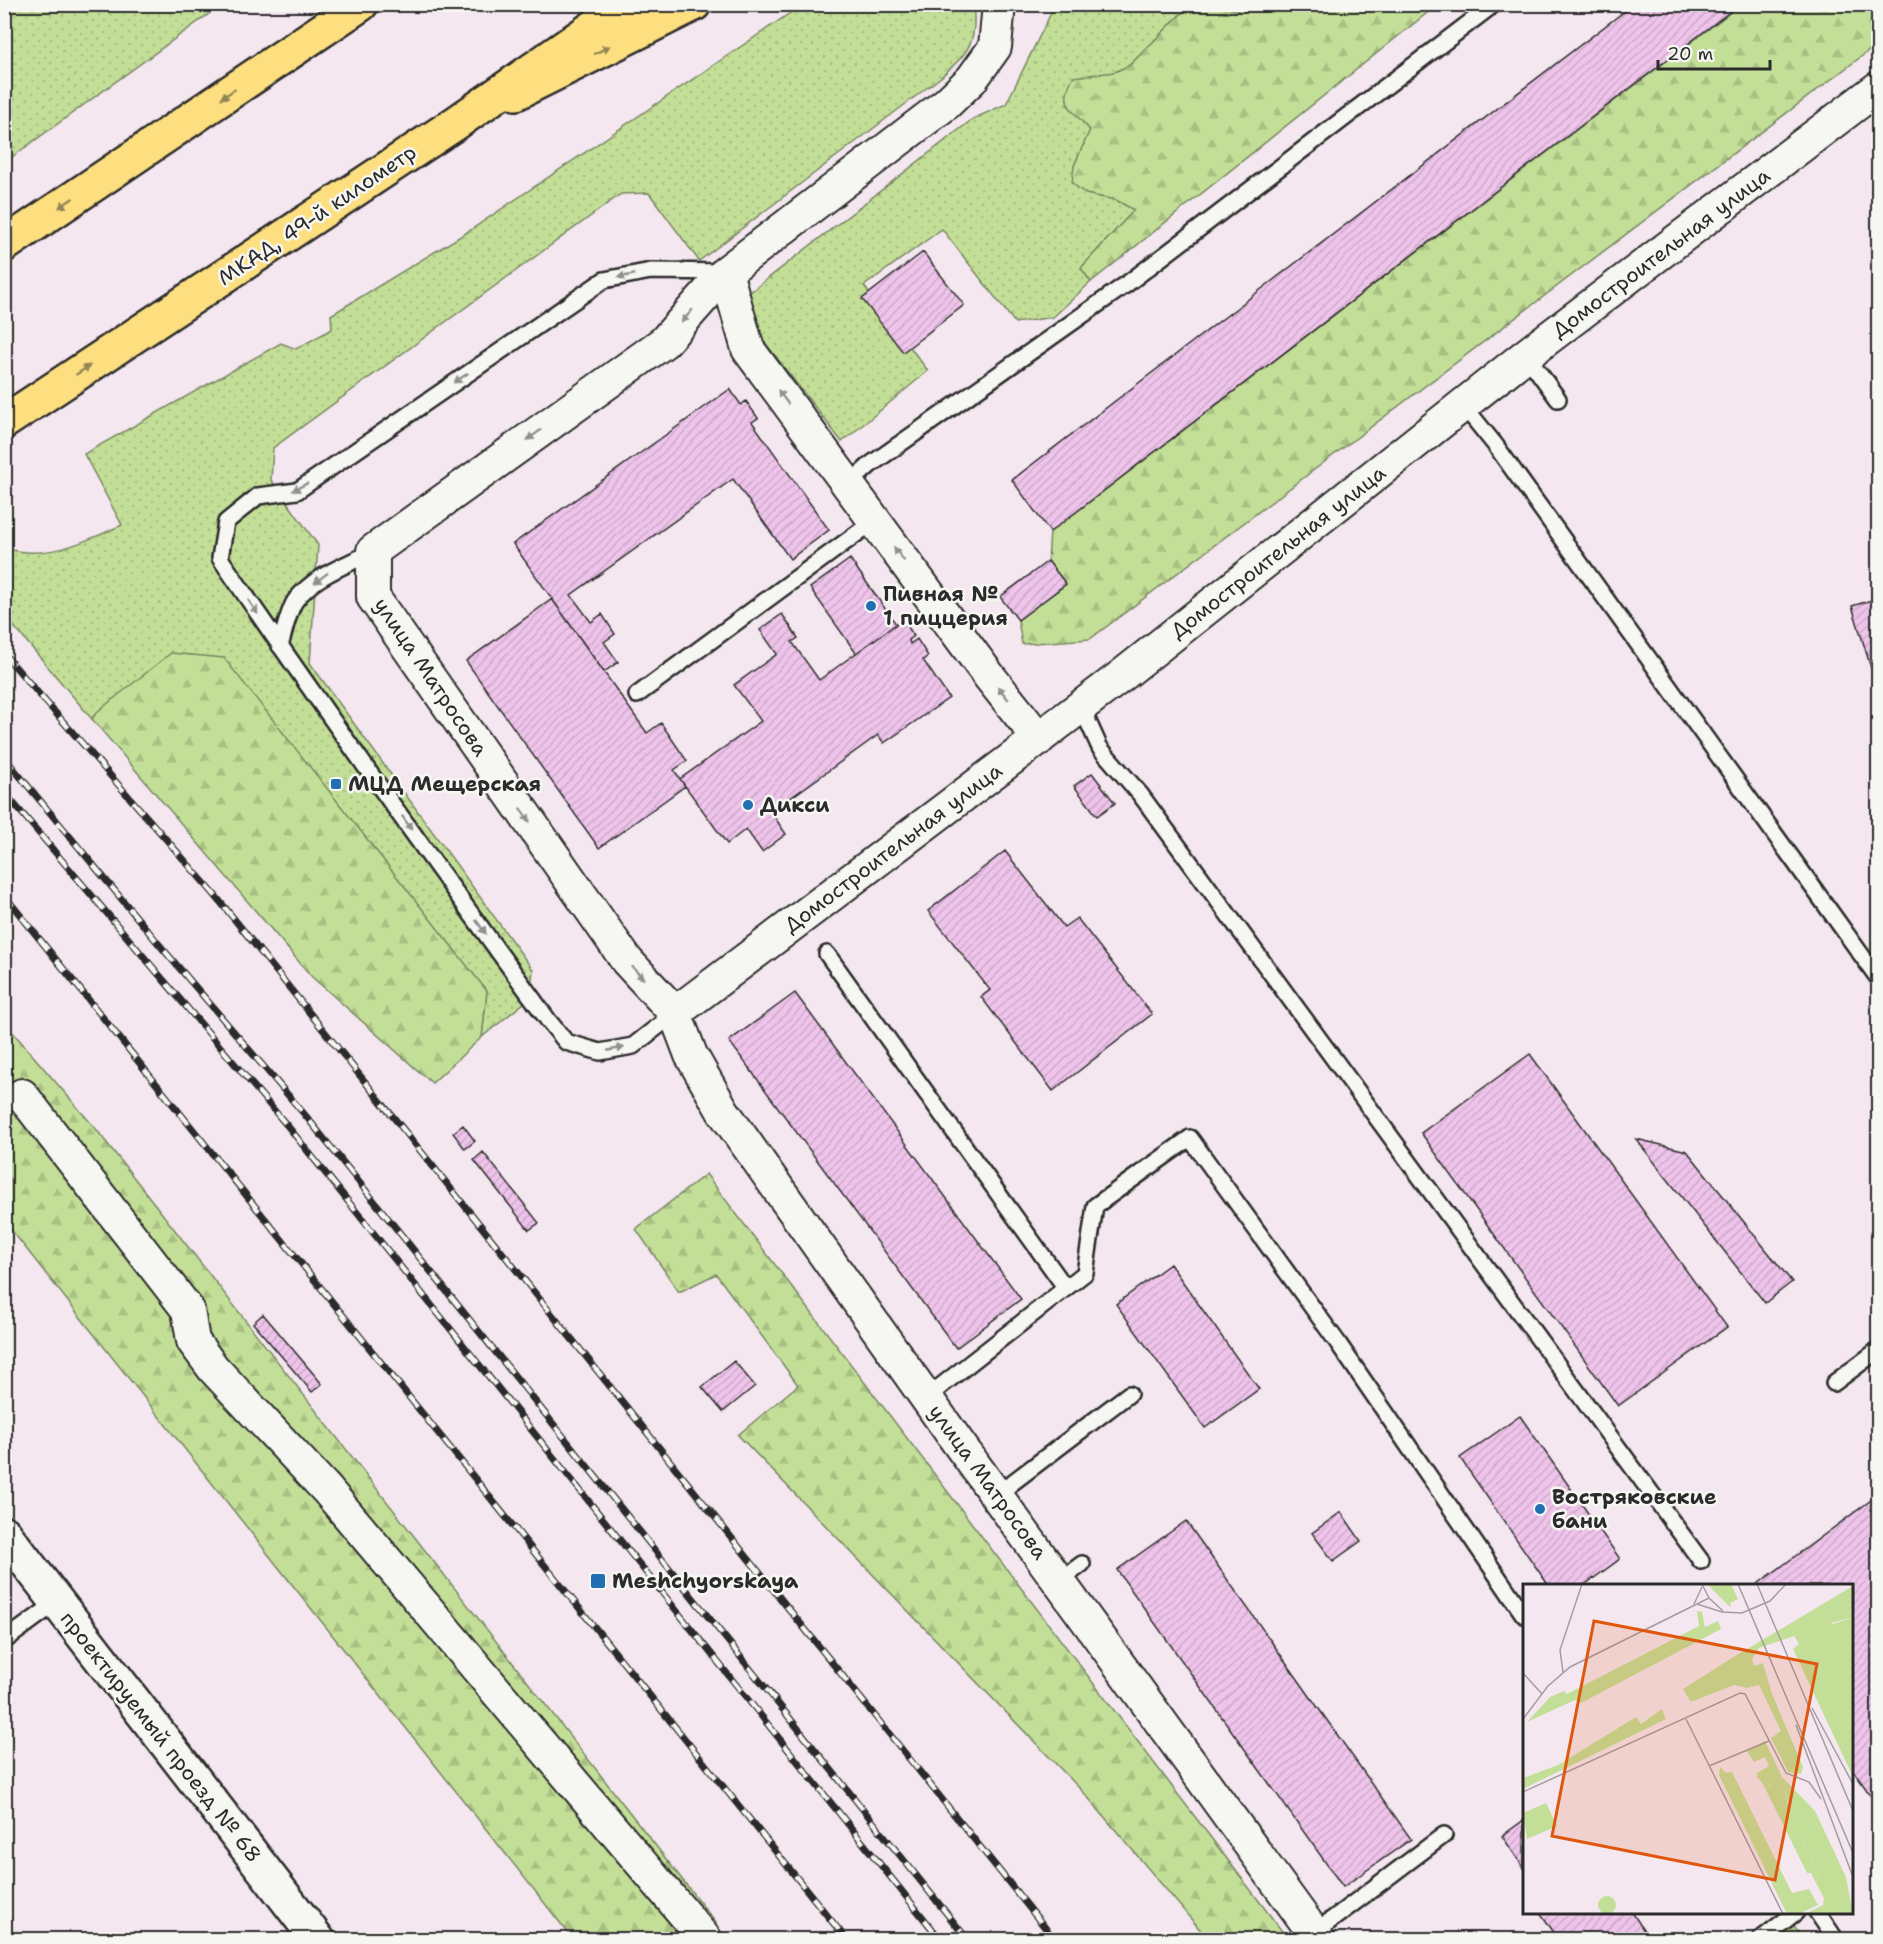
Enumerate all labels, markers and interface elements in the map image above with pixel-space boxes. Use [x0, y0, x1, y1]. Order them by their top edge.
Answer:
scale bar [1658, 33, 1770, 71]
text: 20 m [1667, 42, 1713, 66]
one-way arrow [594, 45, 611, 55]
one-way arrow [220, 88, 236, 99]
street label: МКАД, 49-й километр [212, 138, 422, 292]
street label: Домостроительная улица [1546, 162, 1776, 344]
one-way arrow [58, 197, 74, 208]
one-way arrow [616, 272, 635, 281]
one-way arrow [680, 308, 694, 323]
one-way arrow [75, 365, 91, 376]
one-way arrow [454, 372, 470, 384]
one-way arrow [778, 390, 790, 405]
one-way arrow [527, 429, 543, 441]
street label: Домостроительная улица [1164, 459, 1392, 645]
one-way arrow [291, 481, 309, 491]
one-way arrow [893, 547, 905, 563]
one-way arrow [314, 572, 330, 584]
place label: Пивная № 1 пиццерия [883, 580, 1008, 632]
street label: улица Матросова [368, 592, 494, 762]
one-way arrow [247, 598, 259, 614]
marker: Пивная № 1 пиццерия [864, 599, 878, 613]
one-way arrow [996, 685, 1009, 701]
street label: Домостроительная улица [778, 757, 1008, 939]
place label: МЦД Мещерская [348, 770, 541, 798]
marker: МЦД Мещерская [329, 777, 343, 791]
place label: Дикси [760, 791, 830, 819]
marker: Дикси [741, 798, 755, 812]
one-way arrow [519, 806, 531, 822]
one-way arrow [401, 815, 413, 831]
one-way arrow [474, 920, 486, 935]
one-way arrow [631, 965, 644, 980]
one-way arrow [607, 1044, 626, 1053]
street label: улица Матросова [922, 1399, 1054, 1565]
place label: Востряковские бани [1552, 1483, 1717, 1535]
marker: Востряковские бани [1533, 1502, 1547, 1516]
place label: Meshchyorskaya [612, 1567, 799, 1595]
marker: Meshchyorskaya [589, 1572, 607, 1590]
inset map [1523, 1584, 1853, 1914]
street label: проектируемый проезд № 68 [54, 1606, 268, 1868]

